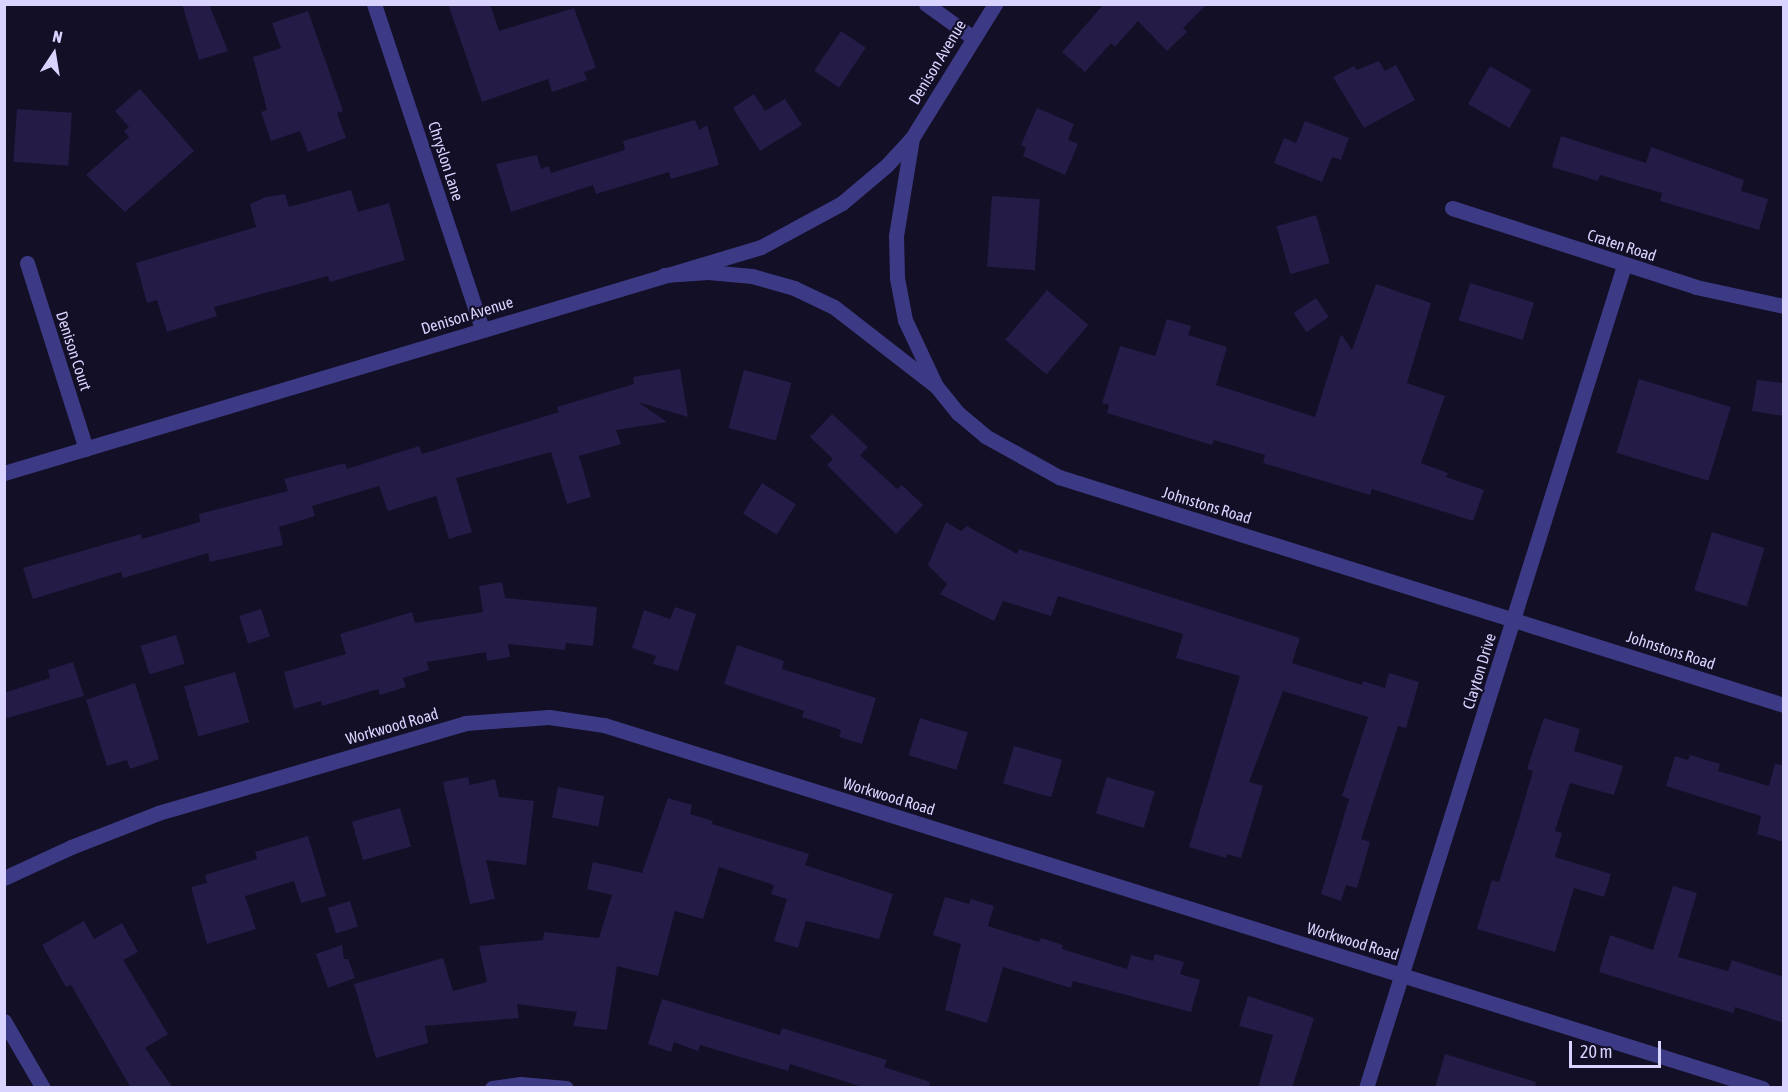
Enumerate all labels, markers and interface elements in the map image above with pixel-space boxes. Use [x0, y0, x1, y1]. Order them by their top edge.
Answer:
street label: Denison Avenue [904, 16, 970, 108]
north arrow [24, 24, 84, 84]
text: N [51, 27, 64, 46]
street label: Chryslon Lane [424, 119, 468, 203]
street label: Craten Road [1585, 225, 1659, 265]
street label: Denison Avenue [419, 292, 515, 338]
street label: Denison Court [52, 309, 96, 393]
street label: Johnstons Road [1160, 482, 1254, 528]
street label: Johnstons Road [1624, 627, 1718, 673]
street label: Clayton Drive [1458, 631, 1500, 711]
street label: Workwood Road [344, 704, 440, 748]
street label: Workwood Road [841, 773, 937, 819]
street label: Workwood Road [1305, 918, 1401, 964]
scale bar [1572, 1029, 1664, 1067]
text: 20 m [1580, 1041, 1612, 1062]

